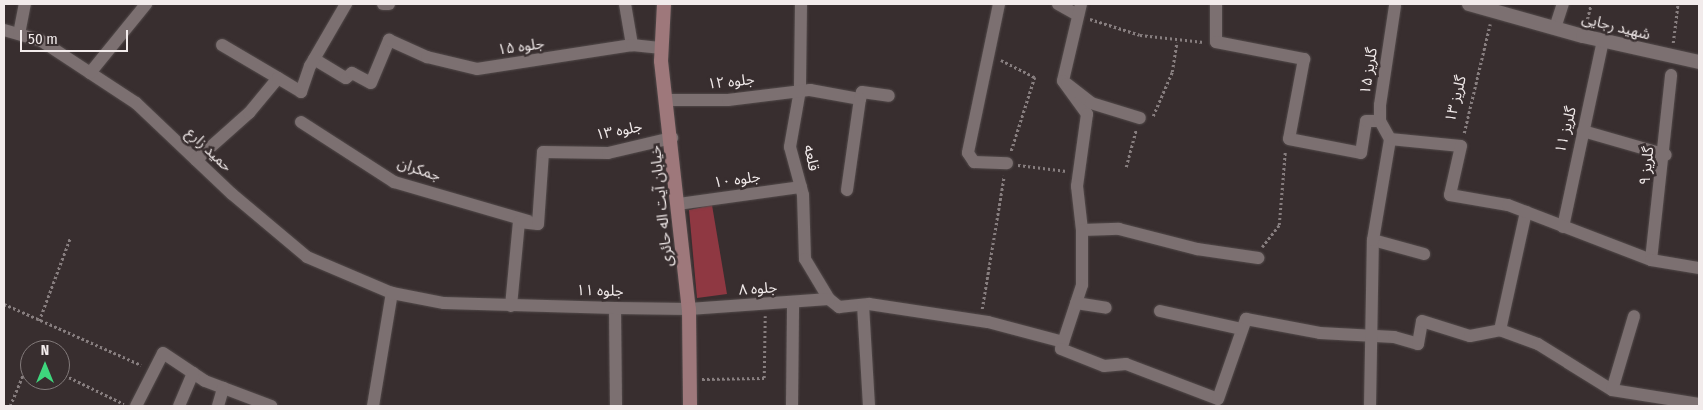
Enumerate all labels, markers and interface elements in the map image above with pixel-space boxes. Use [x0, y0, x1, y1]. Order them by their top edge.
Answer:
street label: شهید رجایی [1580, 10, 1652, 44]
scale bar [22, 20, 130, 52]
text: 50 m [28, 30, 58, 48]
street label: جلوه ۱۵ [496, 35, 546, 59]
street label: گلریز ۱۵ [1356, 46, 1382, 96]
street label: جلوه ۱۲ [707, 71, 755, 93]
street label: گلریز ۱۳ [1442, 74, 1470, 124]
street label: گلریز ۱۱ [1552, 105, 1580, 155]
street label: جلوه ۱۳ [594, 118, 644, 144]
street label: حمید زارع [182, 124, 236, 176]
street label: قلعه [799, 143, 823, 173]
street label: خیابان آیت اله حائری [647, 145, 677, 267]
street label: گلریز ۹ [1636, 146, 1658, 186]
street label: جمکران [395, 154, 443, 186]
street label: جلوه ۱۰ [712, 168, 762, 192]
street label: جلوه ۸ [738, 279, 778, 299]
street label: جلوه ۱۱ [576, 282, 624, 300]
north arrow [20, 340, 70, 390]
text: N [41, 342, 49, 359]

